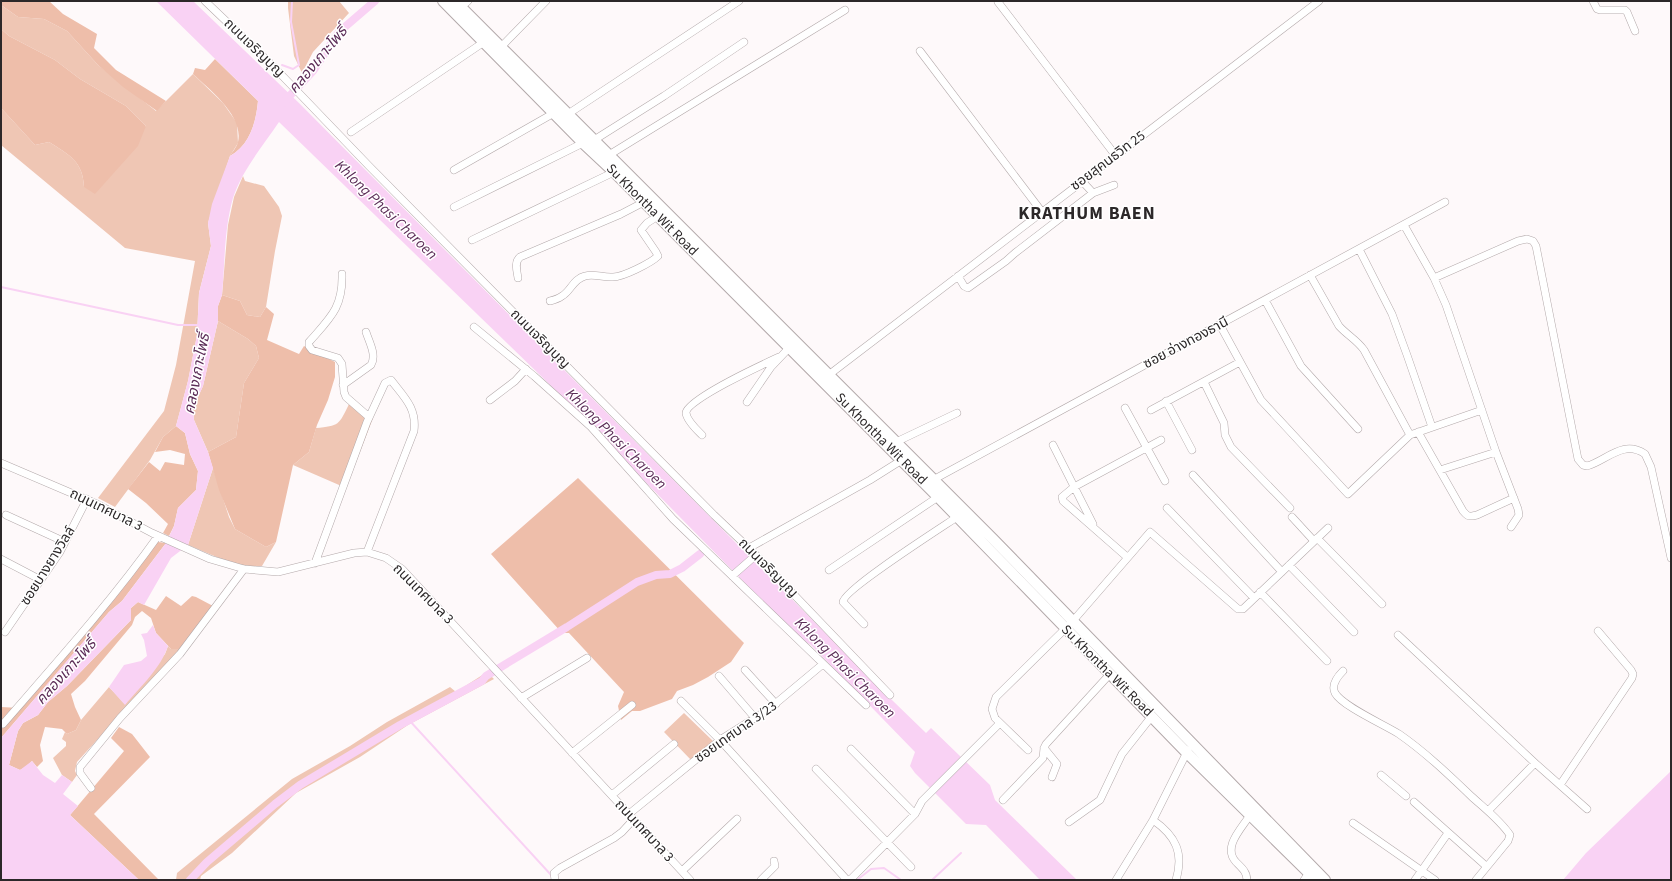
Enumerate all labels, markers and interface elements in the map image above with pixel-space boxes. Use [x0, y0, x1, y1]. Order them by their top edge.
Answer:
street label: ถนนเจริญบุญ [219, 14, 289, 82]
water label: คลองเกาะโพธิ์ [284, 19, 355, 98]
street label: ซอยสุคนธวิท 25 [1066, 126, 1150, 196]
water label: Khlong Phasi Charoen [330, 156, 442, 265]
street label: Su Khontha Wit Road [601, 159, 703, 261]
district label: KRATHUM BAEN [1018, 201, 1156, 226]
street label: ถนนเจริญบุญ [506, 305, 574, 373]
street label: ซอย อ่างทองธานี [1140, 312, 1232, 374]
water label: คลองเกาะโพธิ์ [179, 328, 216, 416]
water label: Khlong Phasi Charoen [561, 384, 671, 494]
street label: Su Khontha Wit Road [830, 388, 932, 490]
street label: ถนนเทศบาล 3 [66, 484, 146, 536]
street label: ซอยบางยางวิลล์ [16, 522, 80, 610]
street label: ถนนเจริญบุญ [734, 534, 802, 602]
street label: ถนนเทศบาล 3 [388, 559, 458, 629]
water label: Khlong Phasi Charoen [790, 613, 900, 723]
street label: Su Khontha Wit Road [1056, 620, 1158, 722]
water label: คลองเกาะโพธิ์ [31, 631, 104, 709]
street label: ซอยเทศบาล 3/23 [691, 696, 781, 768]
street label: ถนนเทศบาล 3 [610, 795, 678, 867]

